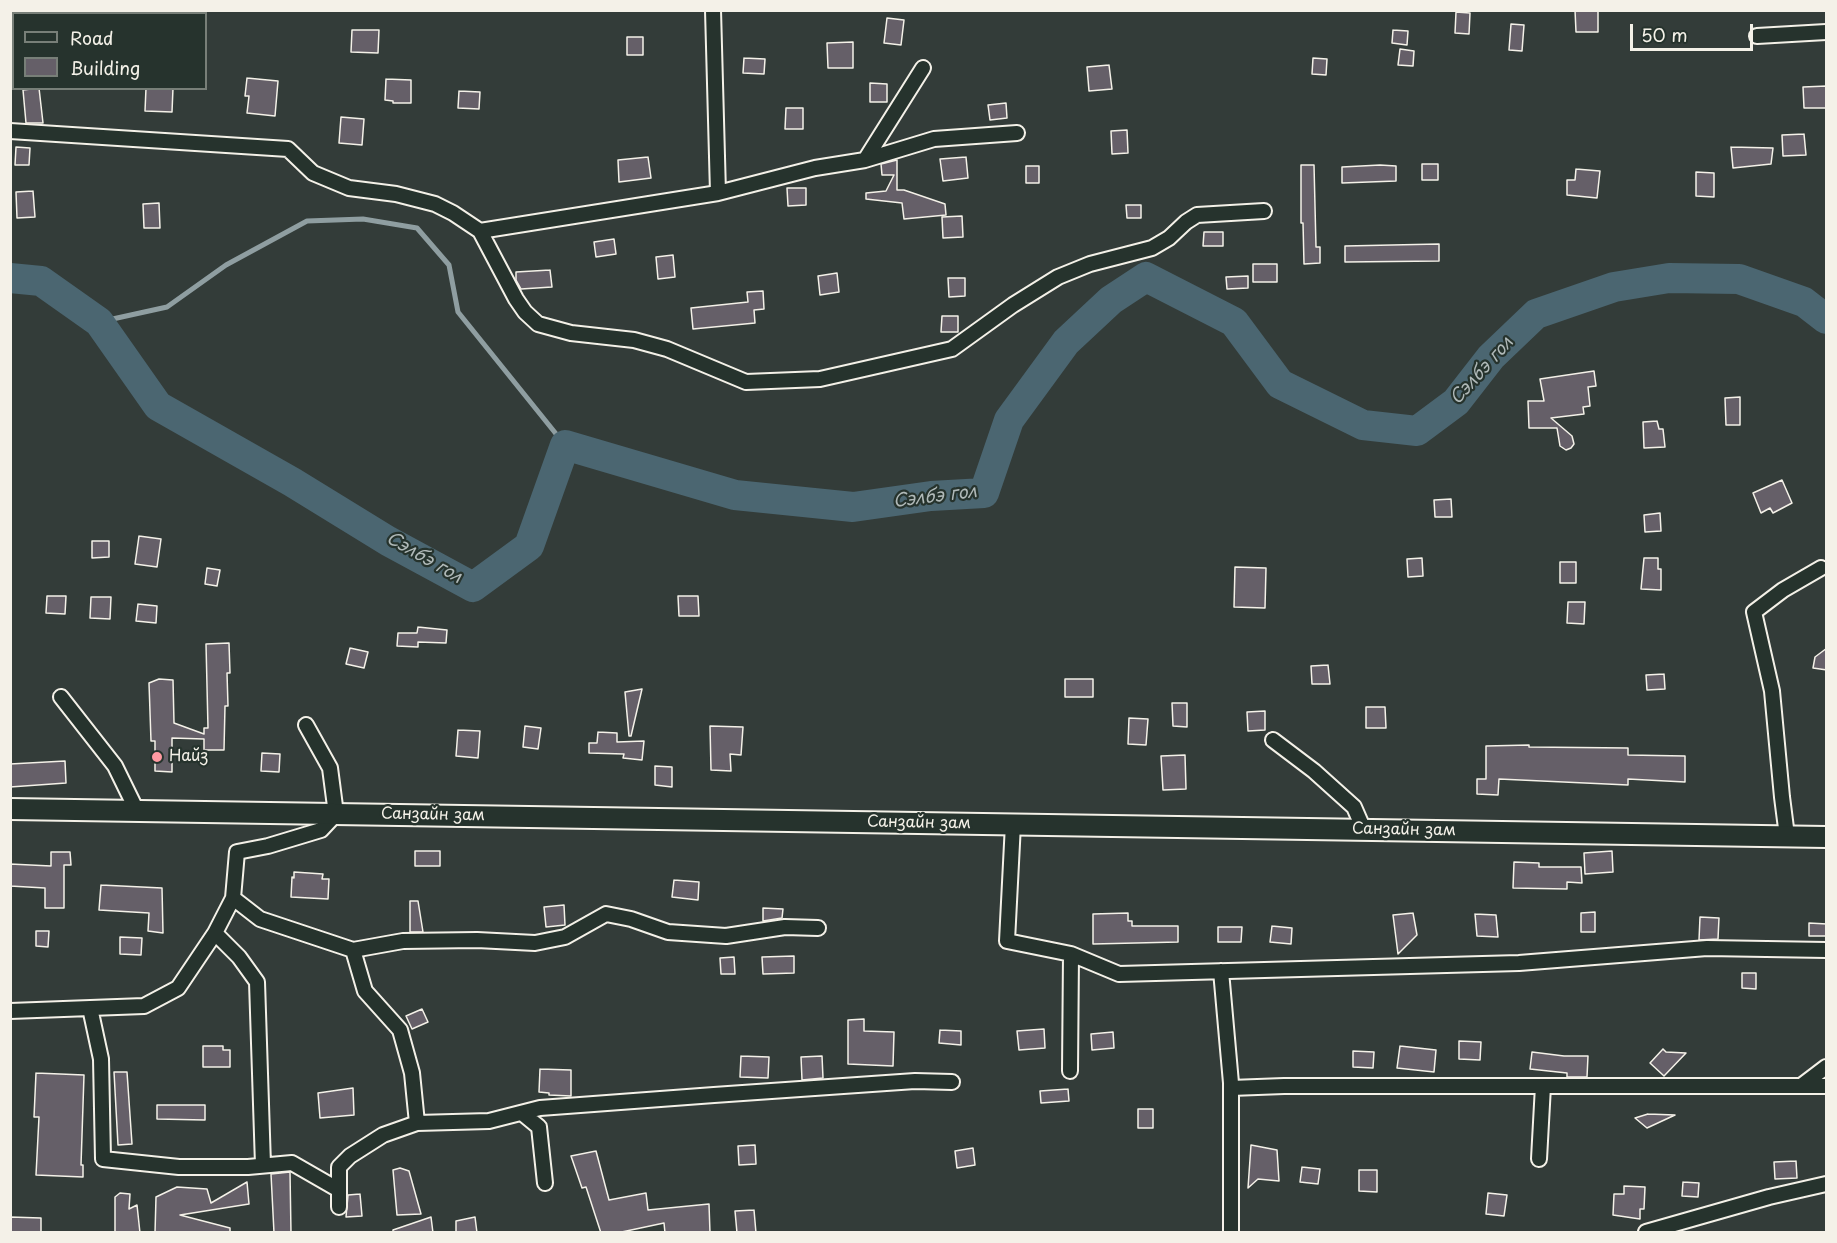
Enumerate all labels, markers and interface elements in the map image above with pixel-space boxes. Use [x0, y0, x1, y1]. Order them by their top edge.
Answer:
legend [12, 12, 207, 90]
scale bar [1633, 12, 1756, 50]
text: 50 m [1641, 21, 1688, 48]
text: Road [70, 24, 114, 51]
text: Building [70, 54, 140, 81]
water label: Сэлбэ гол [1446, 332, 1518, 410]
water label: Сэлбэ гол [892, 481, 978, 513]
water label: Сэлбэ гол [382, 528, 466, 588]
place label: Найз [169, 747, 208, 767]
marker: Найз [150, 750, 164, 764]
street label: Санзайн зам [381, 804, 485, 826]
street label: Санзайн зам [867, 812, 971, 834]
street label: Санзайн зам [1352, 819, 1456, 841]

